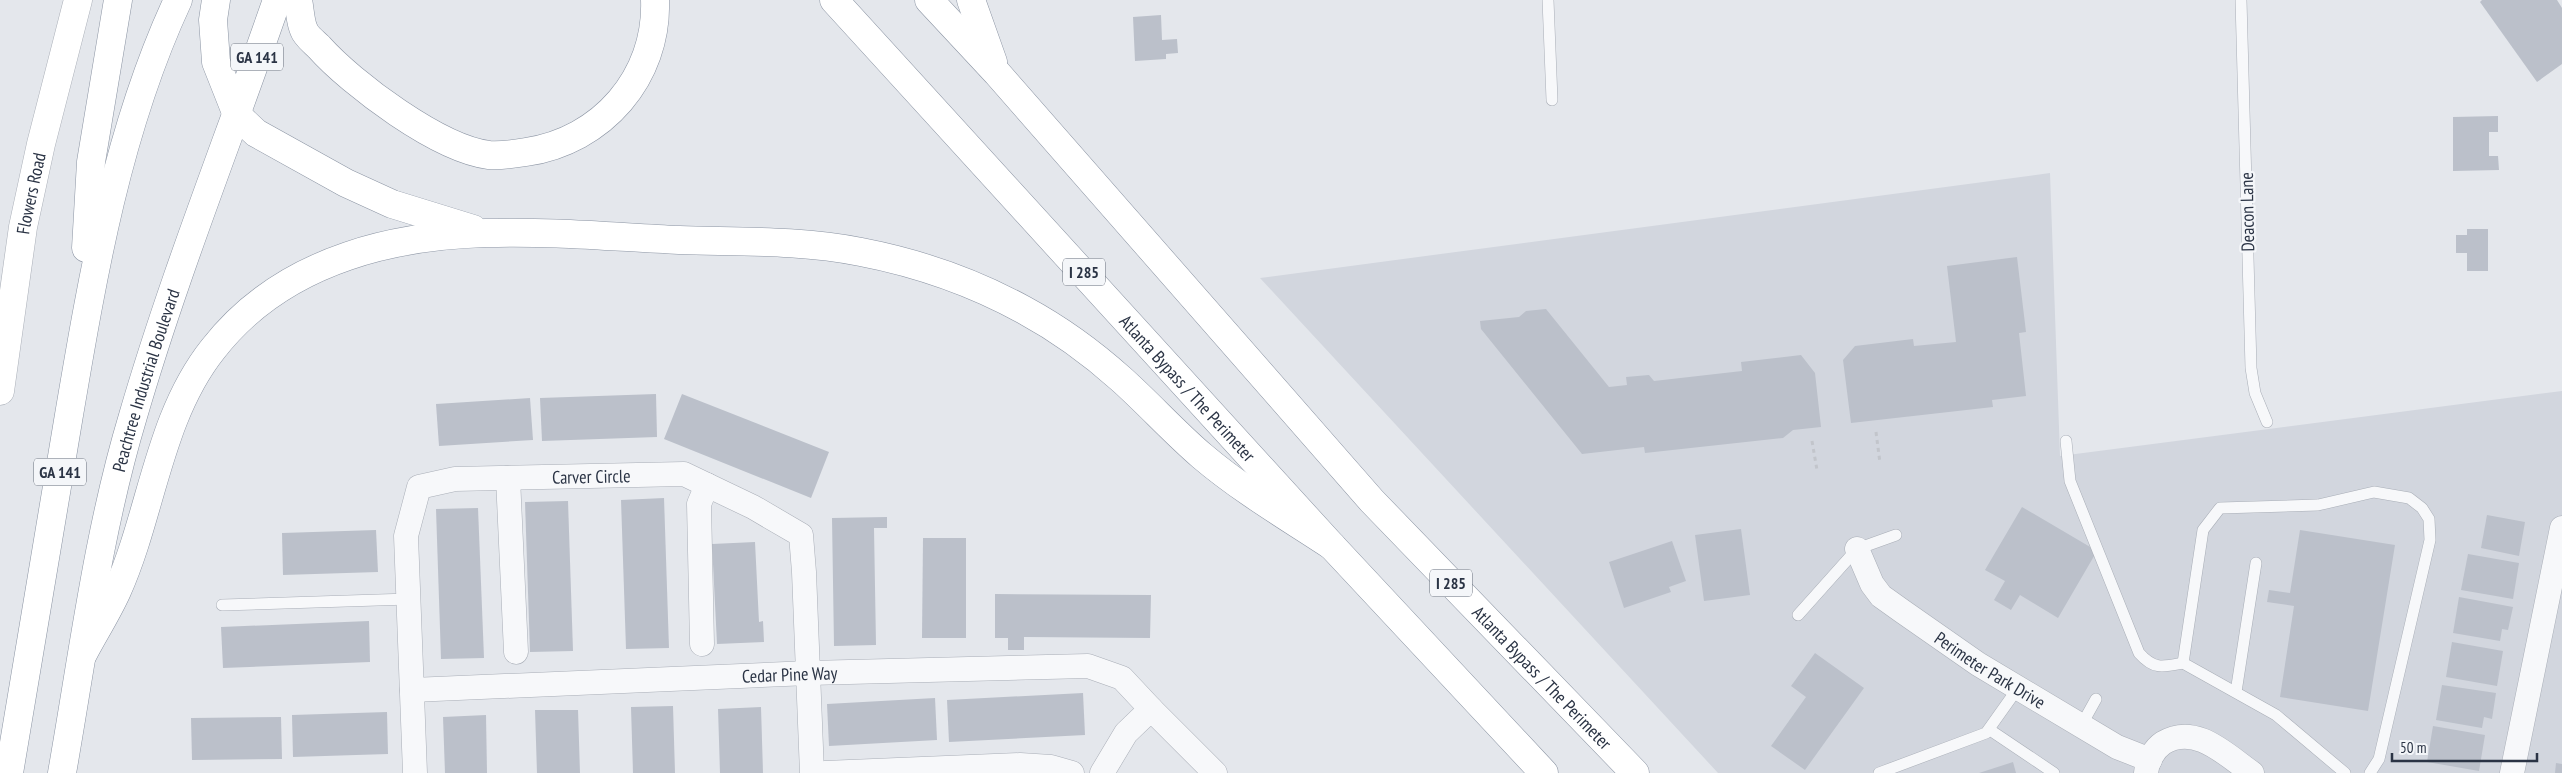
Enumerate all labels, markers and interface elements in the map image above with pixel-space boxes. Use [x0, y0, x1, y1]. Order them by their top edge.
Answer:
road number: GA 141 [231, 44, 283, 70]
street label: Flowers Road [11, 151, 50, 236]
street label: Deacon Lane [2235, 172, 2259, 252]
road number: I 285 [1063, 258, 1105, 286]
street label: Peachtree Industrial Boulevard [107, 286, 184, 474]
street label: Atlanta Bypass / The Perimeter [1115, 310, 1261, 466]
road number: GA 141 [34, 458, 86, 486]
street label: Carver Circle [552, 464, 631, 488]
road number: I 285 [1430, 570, 1472, 596]
street label: Atlanta Bypass / The Perimeter [1468, 601, 1617, 754]
street label: Perimeter Park Drive [1930, 626, 2050, 713]
street label: Cedar Pine Way [742, 661, 838, 687]
scale bar [2392, 730, 2537, 762]
text: 50 m [2400, 738, 2426, 757]

